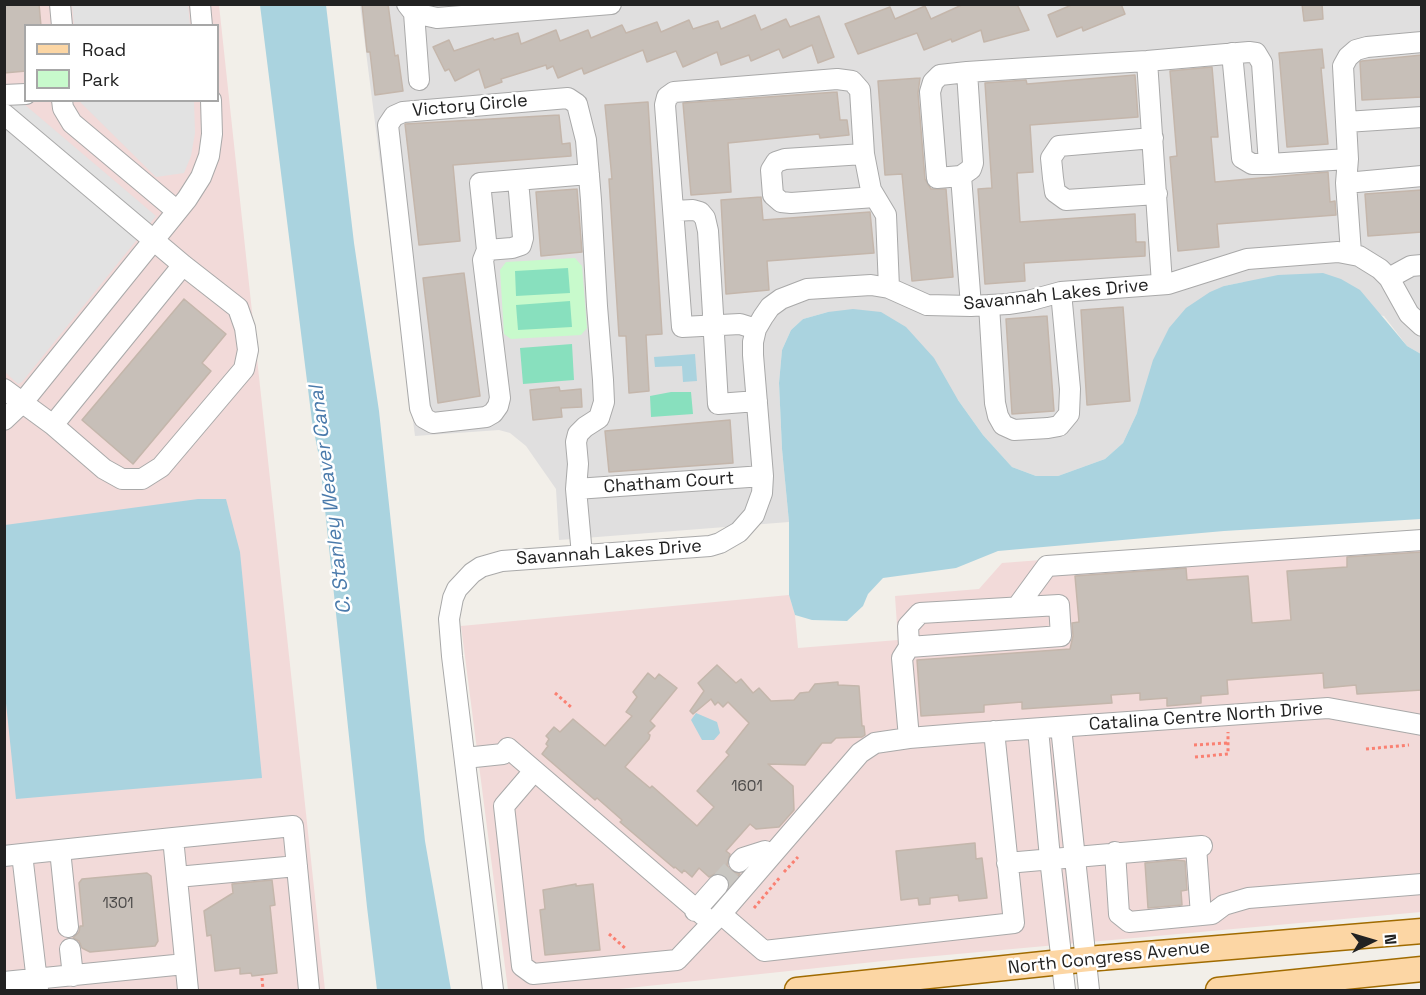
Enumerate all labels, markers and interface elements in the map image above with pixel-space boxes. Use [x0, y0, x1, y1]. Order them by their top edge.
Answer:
legend [24, 24, 219, 102]
text: Road [82, 38, 126, 61]
text: Park [82, 68, 119, 91]
street label: Victory Circle [411, 90, 529, 122]
street label: Savannah Lakes Drive [962, 275, 1150, 315]
water label: C. Stanley Weaver Canal [305, 384, 357, 616]
street label: Chatham Court [603, 468, 735, 498]
street label: Savannah Lakes Drive [515, 536, 703, 570]
street label: Catalina Centre North Drive [1088, 698, 1324, 736]
house number: 1601 [731, 778, 763, 796]
house number: 1301 [102, 895, 134, 913]
north arrow [1342, 911, 1402, 971]
text: N [1380, 933, 1401, 946]
street label: North Congress Avenue [1007, 937, 1211, 979]

